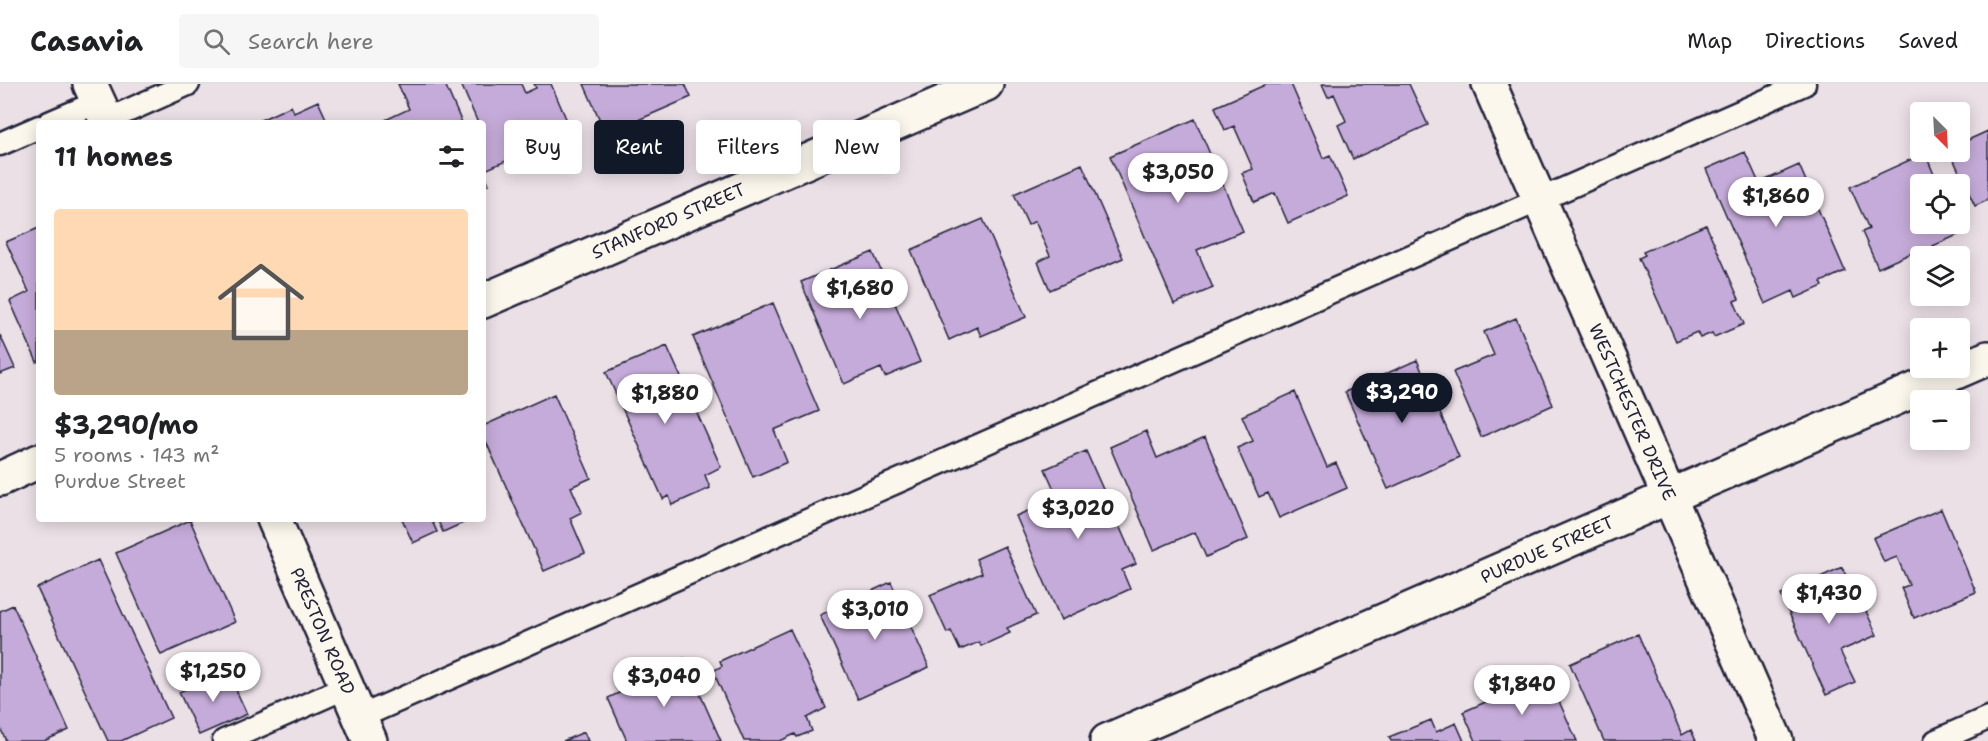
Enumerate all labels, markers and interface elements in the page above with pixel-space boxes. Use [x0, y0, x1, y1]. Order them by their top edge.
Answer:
search box [179, 14, 599, 68]
text: Casavia [30, 22, 143, 60]
icon: search [200, 25, 233, 58]
text: Search here [248, 27, 374, 56]
text: Map [1687, 27, 1732, 55]
text: Directions [1765, 27, 1865, 55]
text: Saved [1898, 27, 1958, 55]
north arrow [1910, 102, 1970, 162]
map controls [1910, 102, 1970, 450]
chip: Buy [504, 120, 582, 174]
chip: Rent [594, 120, 684, 174]
chip: Filters [696, 120, 801, 174]
chip: New [813, 120, 900, 174]
text: 11 homes [54, 139, 173, 174]
icon: filters [435, 140, 468, 173]
pin: $3,050 [1129, 153, 1227, 204]
text: $3,050 [1142, 159, 1214, 185]
button: locate [1910, 174, 1970, 234]
street label: STANFORD STREET [588, 177, 749, 265]
pin: $1,860 [1727, 177, 1825, 228]
text: $1,860 [1742, 183, 1810, 209]
button: layers [1910, 246, 1970, 306]
icon: home [207, 248, 315, 356]
pin: $1,680 [811, 269, 909, 320]
text: $1,680 [826, 275, 894, 301]
button: + [1910, 318, 1970, 378]
street label: WESTCHESTER DRIVE [1583, 320, 1681, 504]
pin: $3,290 [1353, 373, 1451, 424]
pin: $1,880 [616, 374, 714, 425]
text: $3,290 [1365, 379, 1439, 405]
text: $1,880 [631, 380, 699, 406]
button: − [1910, 390, 1970, 450]
text: $3,290/mo [54, 407, 199, 442]
text: 5 rooms · 143 m² [54, 442, 219, 468]
text: Purdue Street [54, 468, 186, 494]
pin: $3,020 [1029, 489, 1127, 540]
text: $3,020 [1042, 495, 1114, 521]
street label: PURDUE STREET [1477, 510, 1618, 589]
street label: PRESTON ROAD [284, 564, 360, 698]
pin: $1,430 [1780, 574, 1878, 625]
text: $1,430 [1796, 580, 1862, 606]
pin: $3,010 [826, 590, 924, 641]
text: $3,010 [841, 596, 909, 622]
pin: $1,250 [164, 652, 262, 703]
pin: $3,040 [615, 657, 713, 708]
text: $1,250 [180, 658, 246, 684]
text: $3,040 [627, 663, 701, 689]
pin: $1,840 [1473, 665, 1571, 716]
text: $1,840 [1488, 671, 1556, 697]

